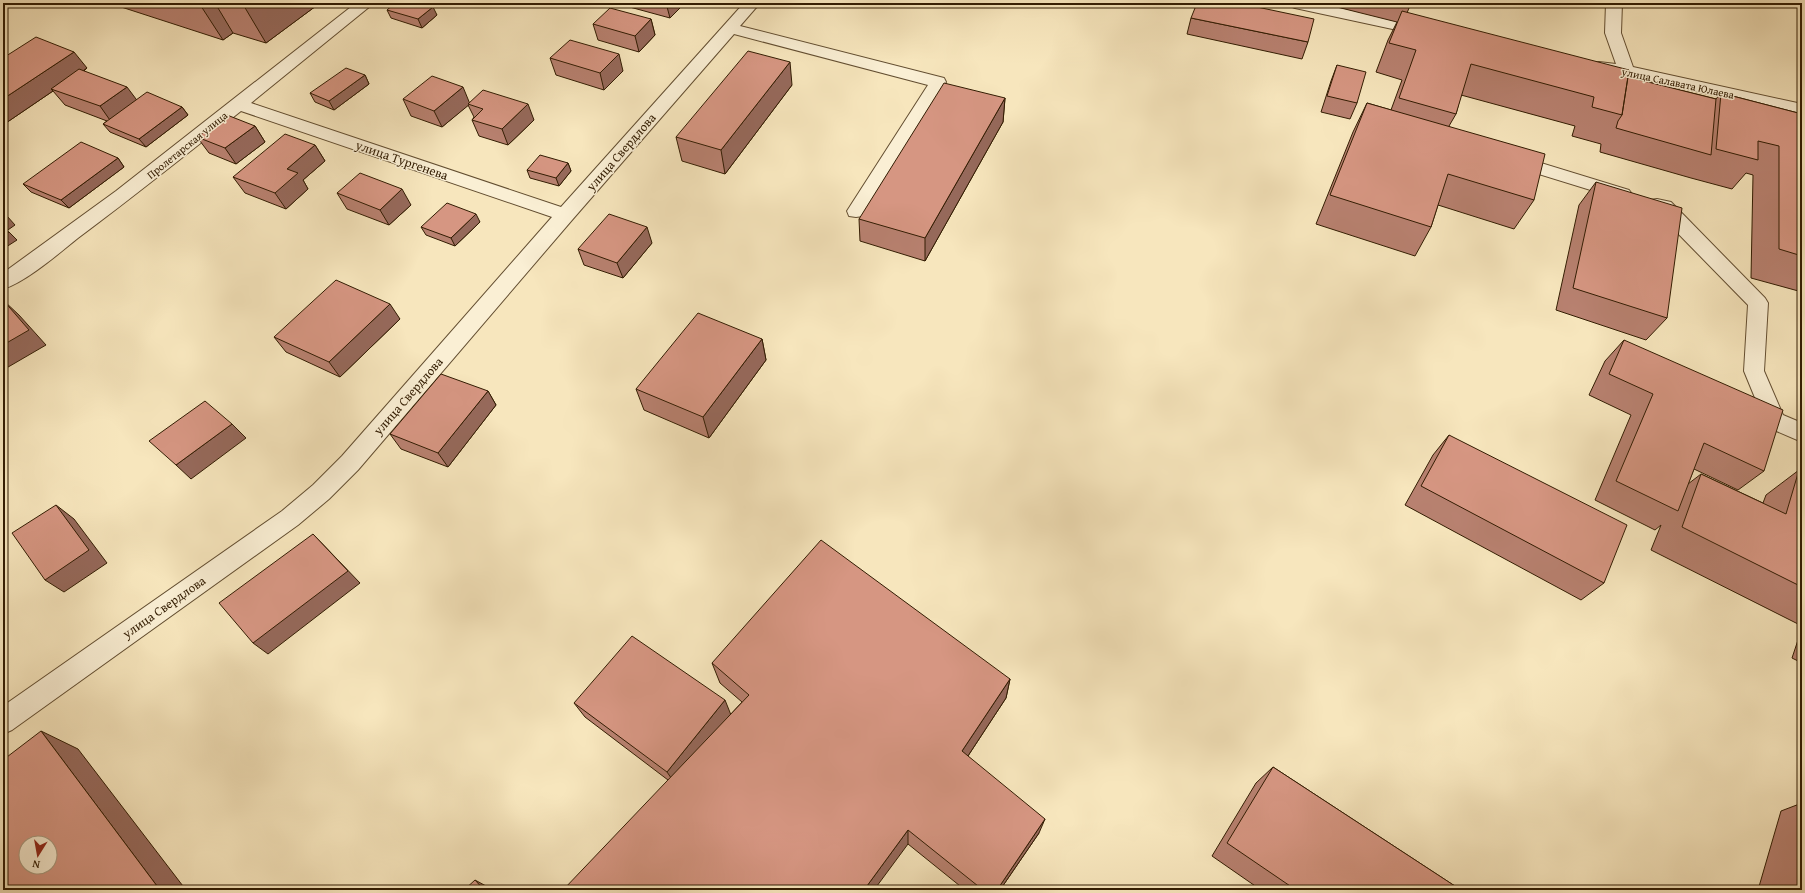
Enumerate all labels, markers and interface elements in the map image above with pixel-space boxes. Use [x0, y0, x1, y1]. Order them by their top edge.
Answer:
street label: улица Салавата Юлаева [1619, 63, 1736, 103]
street label: Пролетарская улица [143, 107, 231, 183]
street label: улица Свердлова [581, 108, 661, 196]
street label: улица Тургенева [352, 135, 452, 185]
street label: улица Свердлова [368, 352, 448, 440]
street label: улица Свердлова [118, 571, 210, 643]
north arrow [18, 835, 58, 875]
text: N [30, 856, 41, 873]

